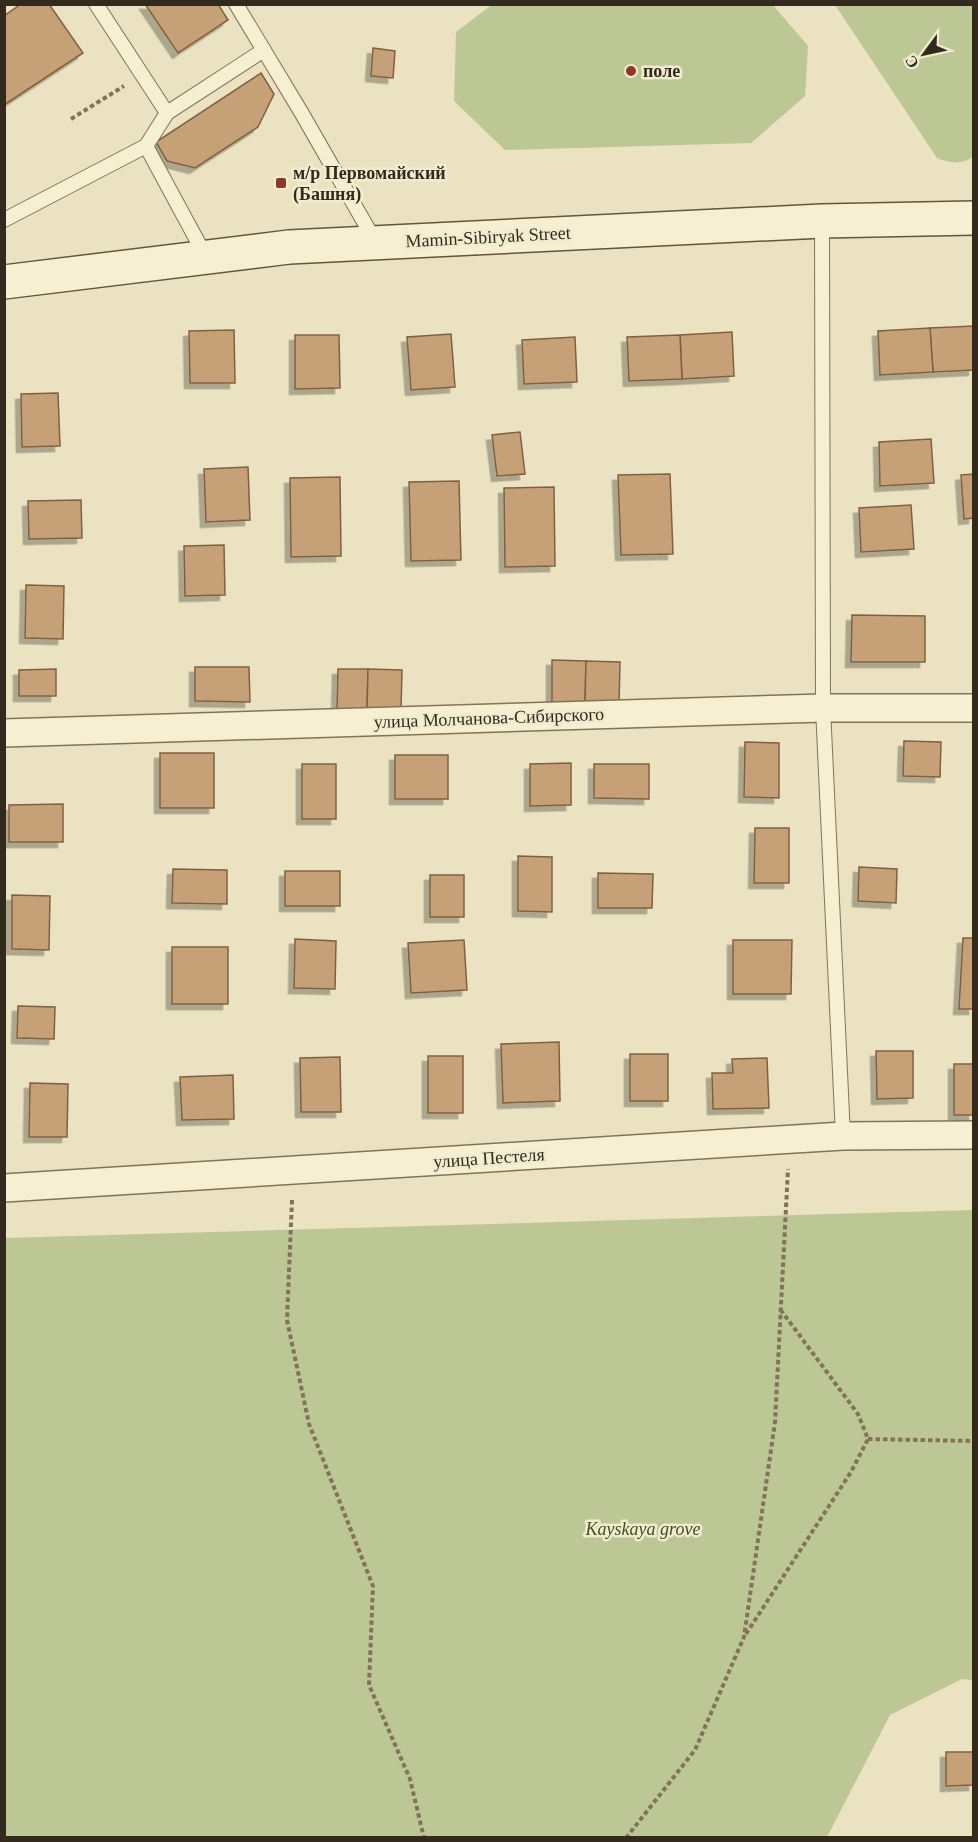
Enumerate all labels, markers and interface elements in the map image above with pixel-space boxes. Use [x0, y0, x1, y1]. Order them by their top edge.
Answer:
north arrow [894, 24, 954, 84]
text: С [902, 52, 922, 71]
place label: поле [643, 61, 680, 81]
marker: поле [624, 64, 638, 78]
place label: м/р Первомайский (Башня) [293, 163, 446, 205]
marker: м/р Первомайский (Башня) [274, 176, 288, 190]
street label: Mamin-Sibiryak Street [405, 223, 571, 251]
street label: улица Молчанова-Сибирского [374, 704, 604, 732]
street label: улица Пестеля [433, 1144, 545, 1172]
park label: Kayskaya grove [585, 1519, 700, 1539]

